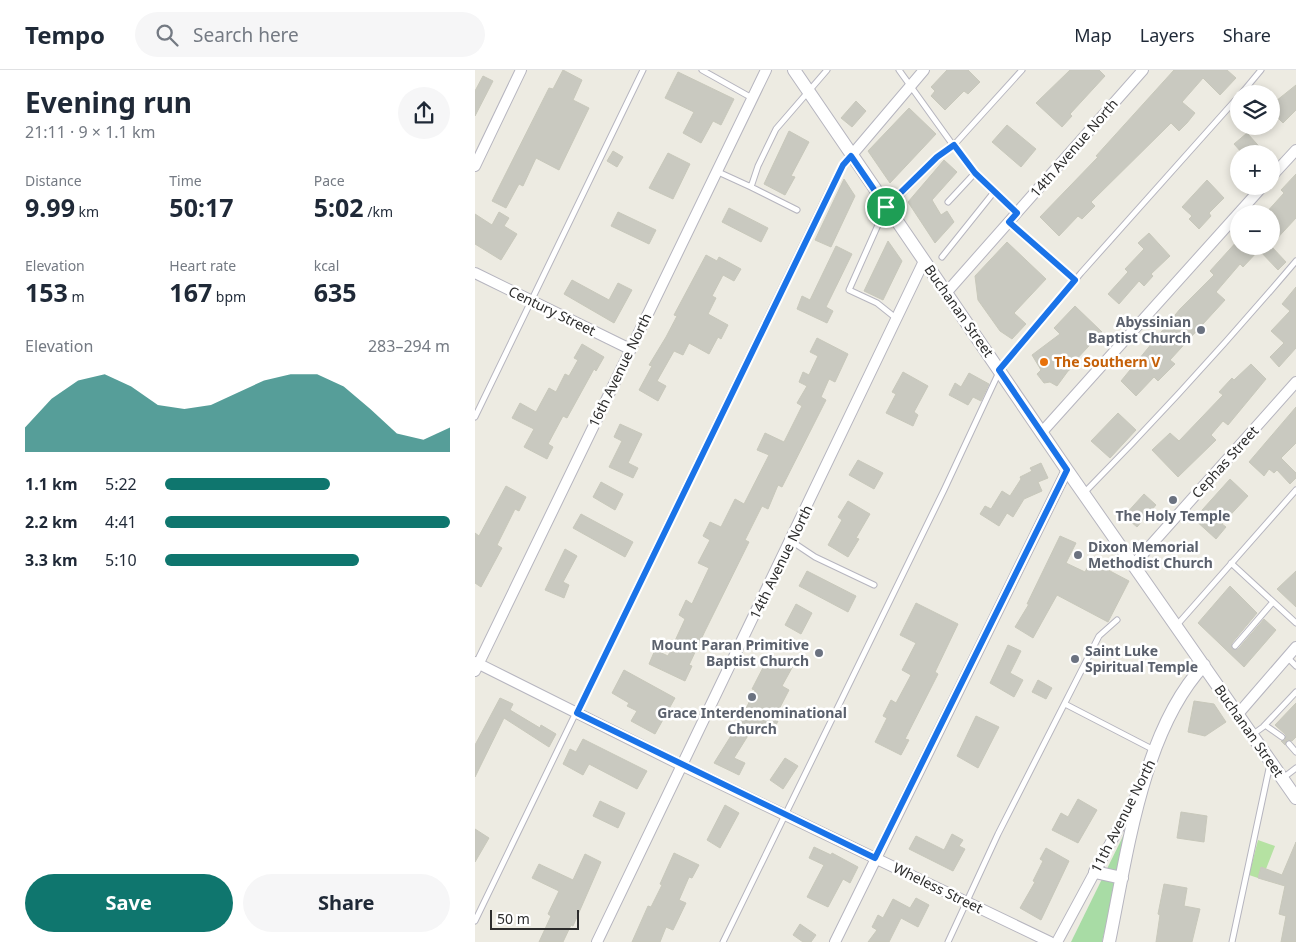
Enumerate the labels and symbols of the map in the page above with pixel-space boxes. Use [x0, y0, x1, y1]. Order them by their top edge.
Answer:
street label: 14th Avenue North [1026, 94, 1122, 201]
pin [865, 186, 907, 228]
street label: Buchanan Street [920, 261, 998, 361]
street label: Century Street [505, 281, 599, 340]
street label: 16th Avenue North [584, 310, 655, 430]
place label: Abyssinian Baptist Church [1088, 312, 1191, 347]
marker: Abyssinian Baptist Church [1195, 324, 1207, 336]
place label: The Southern V [1054, 352, 1161, 371]
marker: The Southern V [1038, 356, 1050, 368]
street label: Cephas Street [1187, 421, 1262, 502]
marker: The Holy Temple [1167, 494, 1179, 506]
street label: 14th Avenue North [745, 502, 816, 622]
place label: The Holy Temple [1116, 506, 1230, 525]
place label: Dixon Memorial Methodist Church [1088, 537, 1213, 572]
marker: Dixon Memorial Methodist Church [1072, 549, 1084, 561]
place label: Mount Paran Primitive Baptist Church [651, 635, 809, 670]
place label: Saint Luke Spiritual Temple [1085, 641, 1198, 676]
marker: Mount Paran Primitive Baptist Church [813, 647, 825, 659]
marker: Saint Luke Spiritual Temple [1069, 653, 1081, 665]
street label: Buchanan Street [1210, 681, 1288, 781]
marker: Grace Interdenominational Church [746, 691, 758, 703]
place label: Grace Interdenominational Church [657, 703, 847, 738]
street label: 11th Avenue North [1086, 756, 1159, 876]
street label: Wheless Street [890, 858, 986, 917]
scale bar [490, 907, 579, 930]

